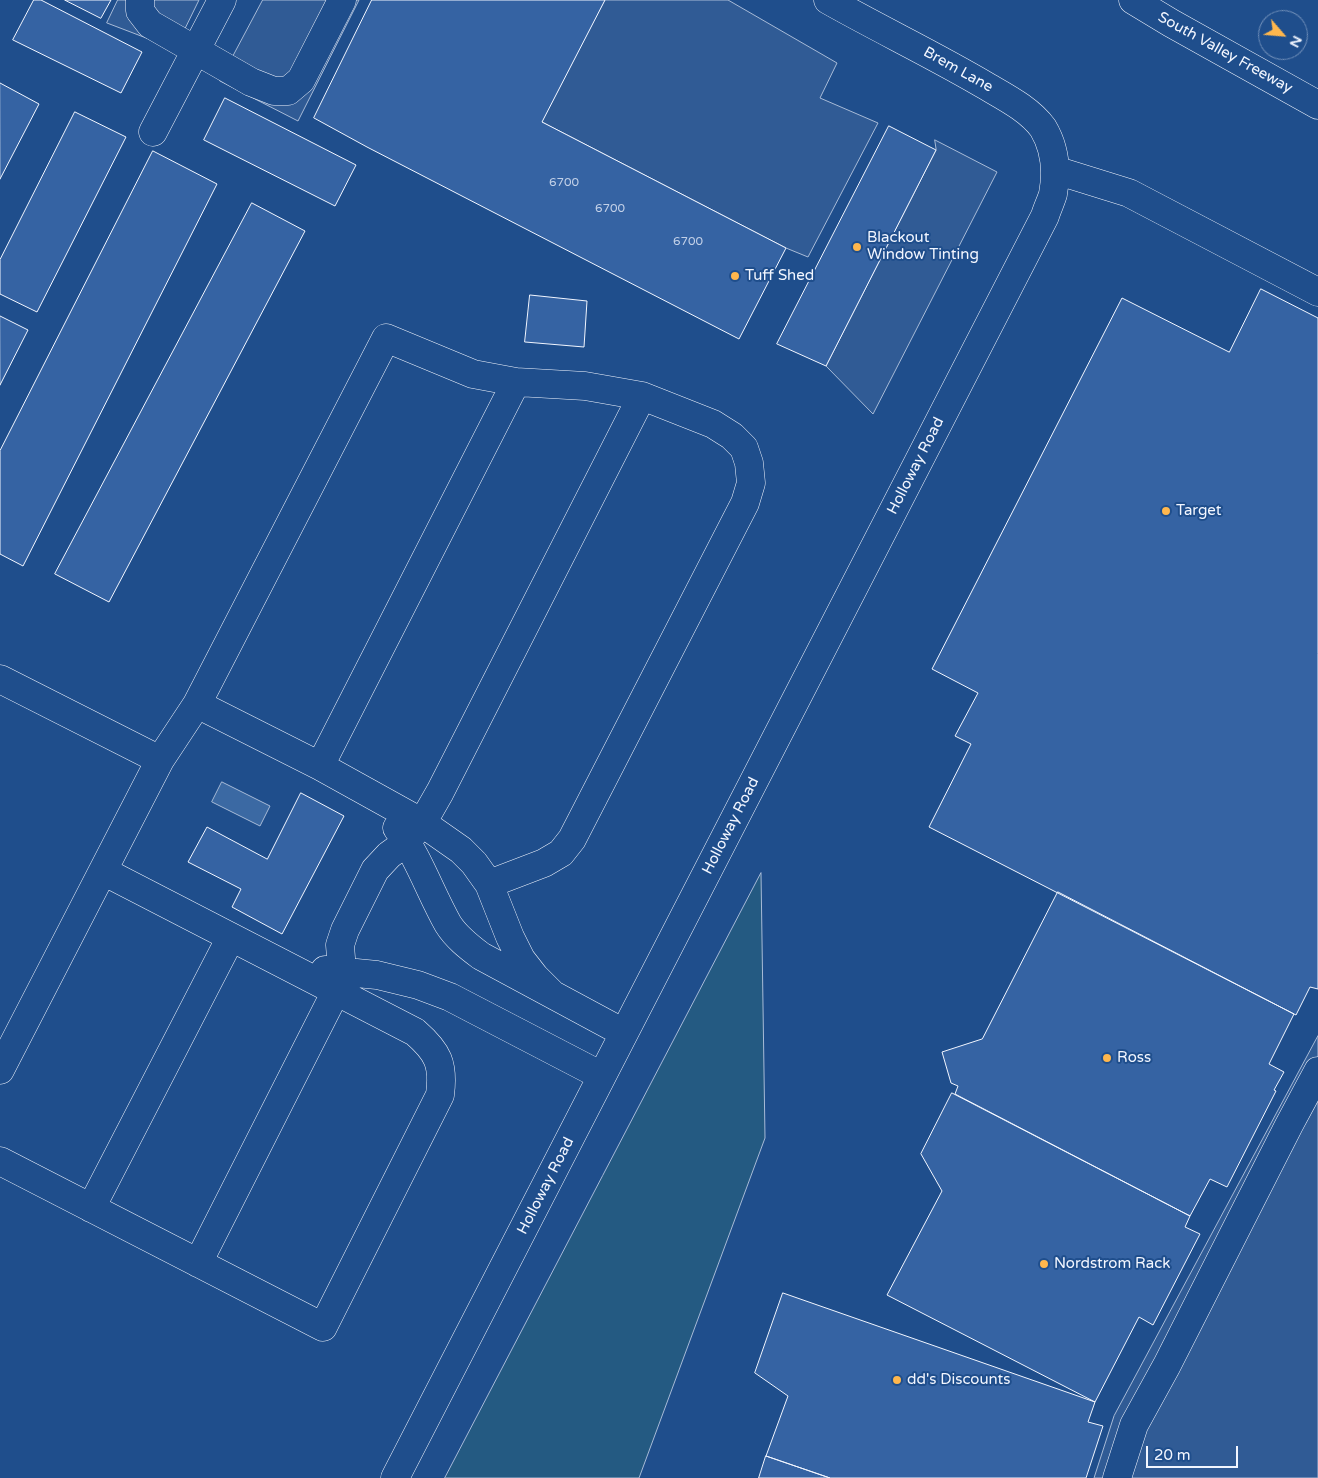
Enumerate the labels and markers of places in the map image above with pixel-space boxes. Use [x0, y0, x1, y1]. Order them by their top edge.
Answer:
place label: Blackout Window Tinting [867, 229, 979, 264]
marker: Blackout Window Tinting [851, 241, 863, 253]
place label: Tuff Shed [745, 267, 814, 285]
marker: Tuff Shed [729, 270, 741, 282]
place label: Target [1176, 502, 1222, 520]
marker: Target [1160, 505, 1172, 517]
place label: Ross [1117, 1049, 1151, 1067]
marker: Ross [1101, 1052, 1113, 1064]
place label: Nordstrom Rack [1054, 1255, 1170, 1273]
marker: Nordstrom Rack [1038, 1258, 1050, 1270]
place label: dd's Discounts [907, 1371, 1010, 1389]
marker: dd's Discounts [891, 1374, 903, 1386]

